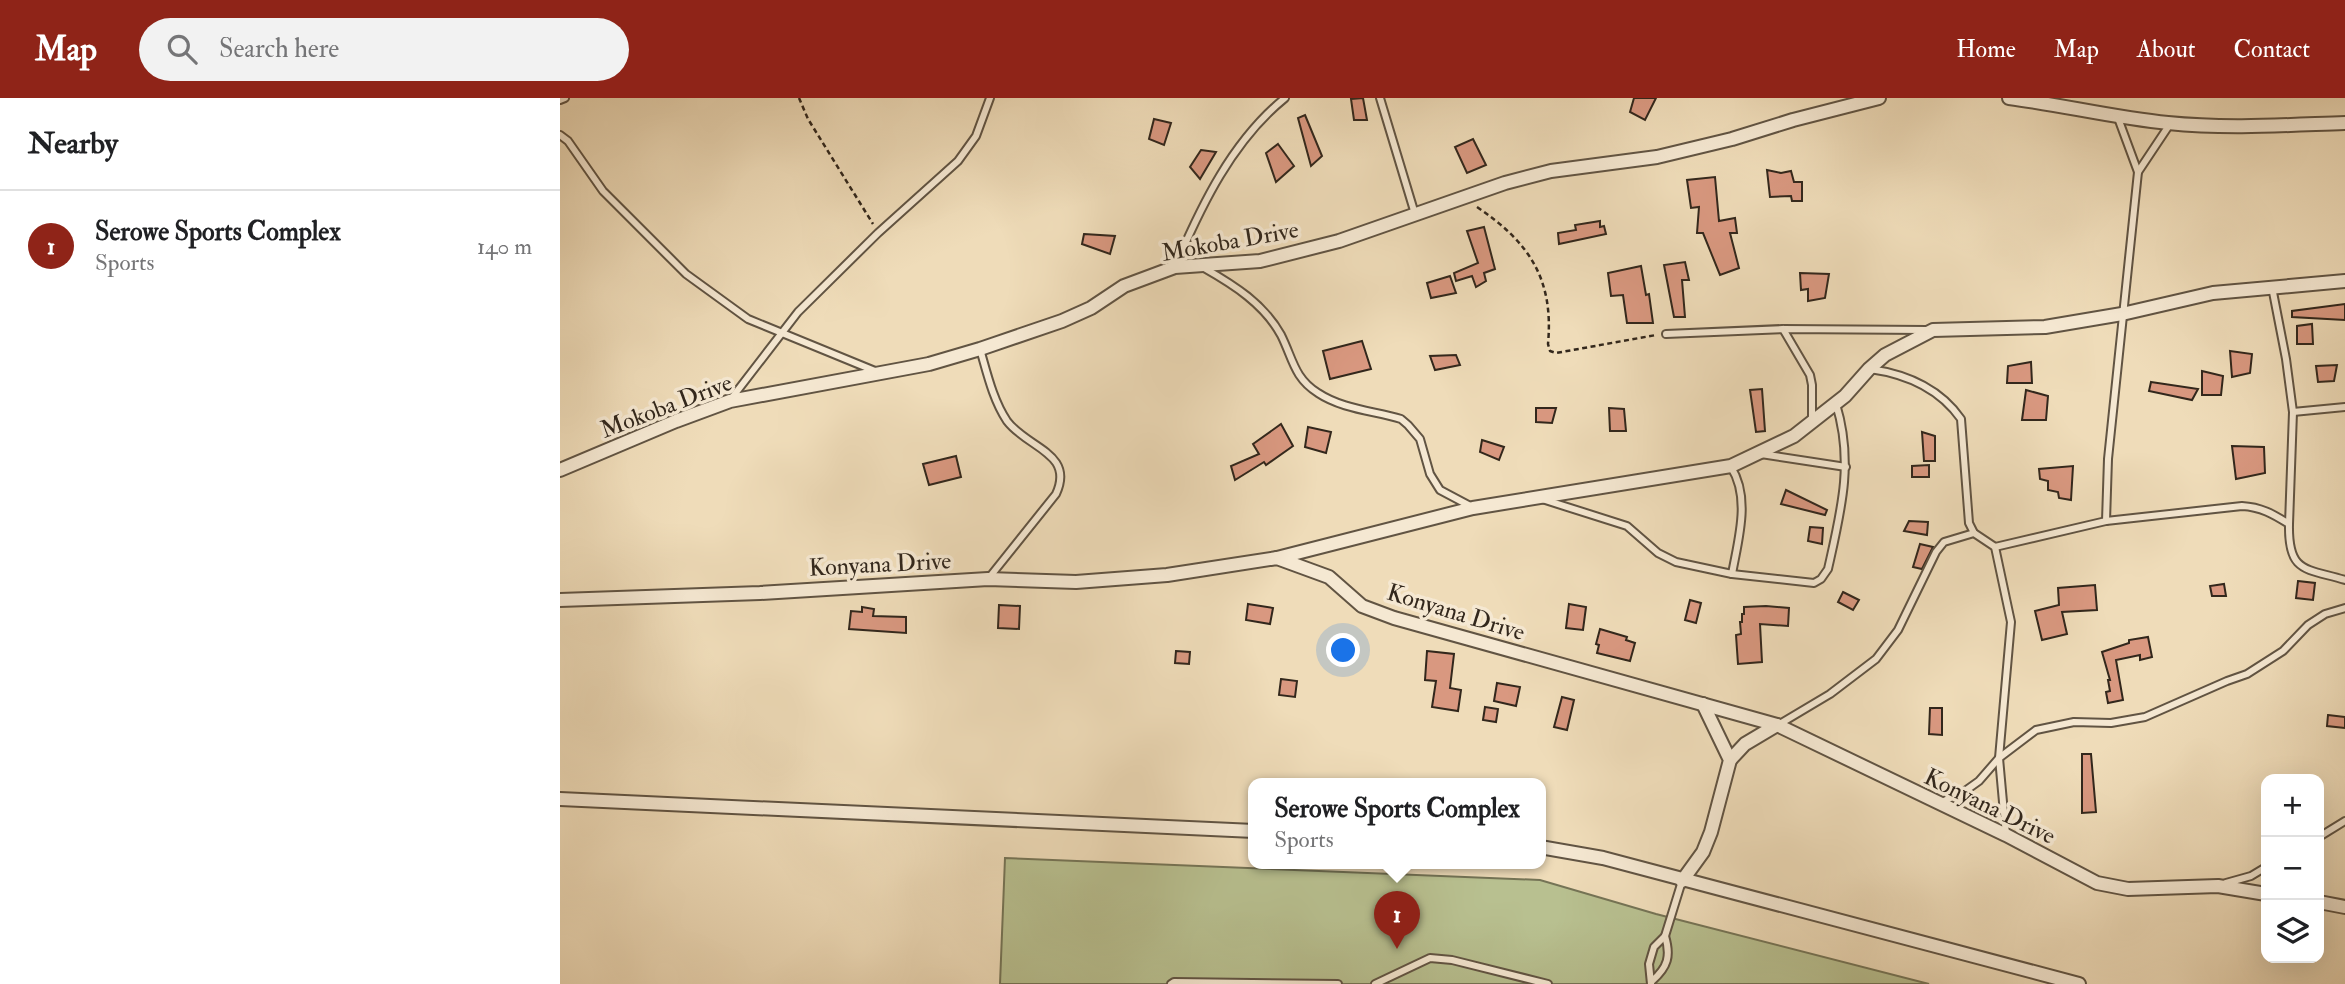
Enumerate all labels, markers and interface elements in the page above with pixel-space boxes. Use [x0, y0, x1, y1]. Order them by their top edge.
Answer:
search box [139, 18, 629, 81]
text: Map [35, 29, 97, 70]
icon: search [163, 30, 201, 68]
text: Search here [219, 33, 339, 65]
text: Home [1956, 34, 2016, 65]
text: Map [2054, 34, 2099, 65]
text: About [2137, 34, 2196, 65]
text: Contact [2234, 34, 2310, 65]
text: Nearby [28, 125, 118, 162]
street label: Mokoba Drive [1159, 214, 1301, 269]
text: Serowe Sports Complex [95, 216, 341, 248]
text: 1 [47, 232, 55, 261]
text: 140 m [477, 232, 532, 261]
text: Sports [95, 248, 154, 277]
street label: Mokoba Drive [596, 367, 736, 446]
street label: Konyana Drive [808, 545, 952, 584]
street label: Konyana Drive [1383, 577, 1529, 648]
your location [1326, 633, 1360, 667]
street label: Konyana Drive [1919, 761, 2061, 852]
map controls [2261, 774, 2324, 963]
button: + [2261, 774, 2324, 837]
popup [1248, 778, 1546, 869]
text: Serowe Sports Complex [1274, 793, 1520, 825]
text: Sports [1274, 825, 1334, 854]
button: − [2261, 837, 2324, 900]
pin: 1 [1374, 891, 1420, 949]
button: layers [2261, 900, 2324, 963]

